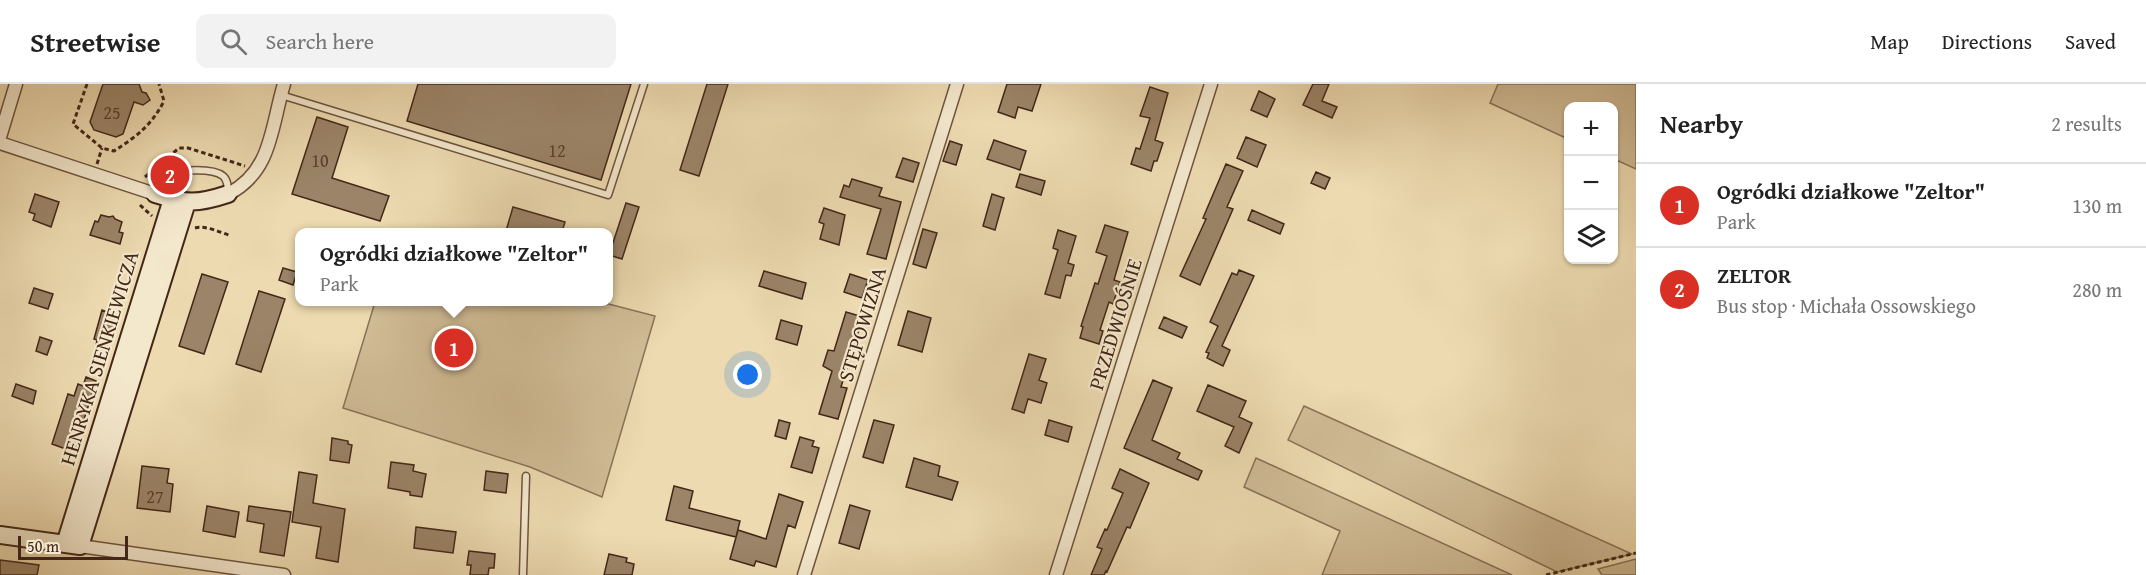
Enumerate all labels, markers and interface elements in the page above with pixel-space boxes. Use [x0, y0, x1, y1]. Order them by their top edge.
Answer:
search box [196, 14, 616, 68]
text: Streetwise [30, 21, 160, 62]
icon: search [217, 25, 250, 58]
text: Search here [265, 25, 374, 57]
text: Map [1870, 26, 1909, 57]
text: Directions [1942, 26, 2032, 57]
text: Saved [2065, 26, 2116, 57]
house number: 25 [103, 99, 121, 126]
map controls [1564, 102, 1618, 264]
button: + [1564, 102, 1618, 156]
text: Nearby [1660, 104, 1743, 143]
text: 2 results [2051, 109, 2122, 138]
house number: 12 [548, 137, 566, 164]
house number: 10 [311, 147, 329, 174]
pin: 2 [150, 152, 190, 197]
button: − [1564, 156, 1618, 210]
text: Ogródki działkowe "Zeltor" [1717, 175, 1985, 207]
text: 1 [1674, 191, 1685, 220]
text: 130 m [2072, 191, 2122, 220]
text: Park [1717, 207, 1756, 236]
button: layers [1564, 210, 1618, 264]
popup [295, 228, 613, 306]
text: Ogródki działkowe "Zeltor" [320, 237, 588, 269]
street label: HENRYKA SIENKIEWICZA [52, 247, 146, 469]
street label: PRZEDWIOŚNIE [1080, 254, 1150, 393]
text: ZELTOR [1717, 259, 1791, 291]
street label: STĘPOWIZNA [830, 263, 894, 385]
text: Park [320, 269, 359, 298]
text: 2 [1674, 275, 1685, 304]
text: 280 m [2072, 275, 2122, 304]
text: Bus stop · Michała Ossowskiego [1717, 291, 1976, 320]
pin: 1 [434, 326, 474, 370]
your location [733, 360, 762, 389]
house number: 27 [146, 483, 164, 510]
scale bar [18, 533, 128, 560]
text: 50 m [27, 534, 59, 558]

